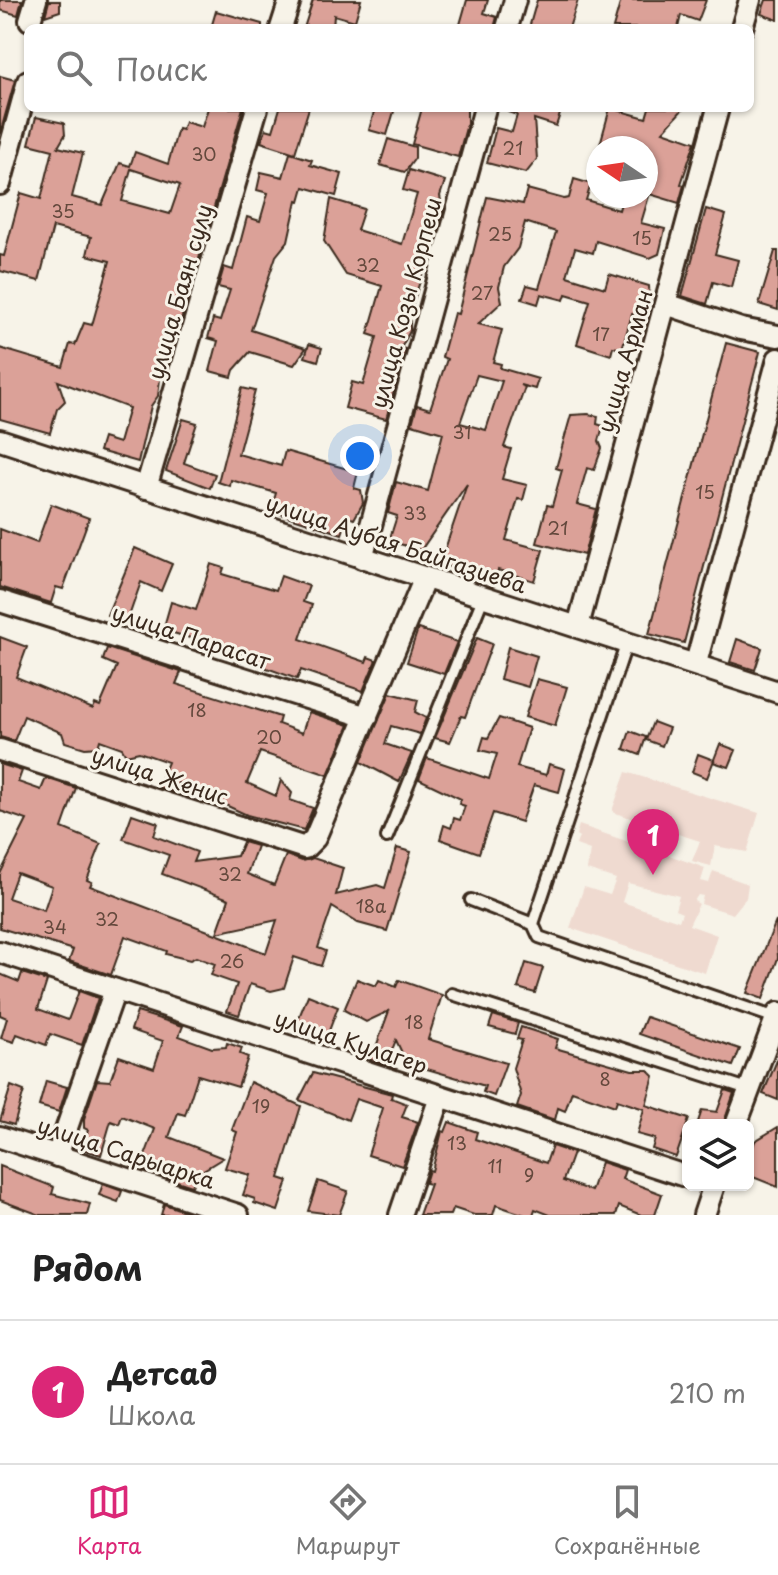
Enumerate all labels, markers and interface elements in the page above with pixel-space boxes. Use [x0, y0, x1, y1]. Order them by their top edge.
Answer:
search box [24, 24, 754, 112]
icon: search [52, 46, 96, 90]
text: Поиск [116, 46, 207, 91]
house number: 21 [503, 134, 523, 161]
north arrow [586, 136, 658, 208]
house number: 30 [191, 140, 217, 167]
street label: улица Козы Корпеш [361, 194, 449, 412]
house number: 35 [51, 197, 75, 224]
street label: улица Баян сулу [138, 200, 219, 383]
house number: 25 [488, 220, 512, 247]
house number: 15 [632, 224, 652, 251]
house number: 32 [356, 251, 380, 278]
house number: 27 [471, 279, 493, 306]
street label: улица Арман [587, 285, 660, 436]
house number: 17 [592, 320, 610, 347]
house number: 31 [453, 418, 471, 445]
your location [340, 436, 380, 476]
house number: 15 [695, 478, 715, 505]
street label: улица Аубая Байгазиева [262, 485, 531, 600]
house number: 33 [403, 499, 427, 526]
house number: 21 [548, 514, 568, 541]
street label: улица Парасат [108, 594, 276, 677]
house number: 18 [187, 696, 207, 723]
house number: 20 [256, 723, 282, 750]
street label: улица Женис [88, 737, 233, 812]
pin: 1 [627, 809, 679, 875]
house number: 32 [218, 860, 242, 887]
house number: 18а [356, 892, 387, 919]
house number: 32 [95, 905, 119, 932]
house number: 34 [43, 913, 67, 940]
house number: 26 [220, 947, 244, 974]
street label: улица Кулагер [271, 1000, 432, 1081]
house number: 18 [404, 1008, 424, 1035]
house number: 8 [599, 1065, 611, 1092]
house number: 19 [252, 1092, 270, 1119]
street label: улица Сарыарка [33, 1107, 220, 1196]
map controls [682, 1119, 754, 1191]
button: layers [682, 1119, 754, 1191]
house number: 13 [447, 1129, 467, 1156]
house number: 11 [487, 1152, 503, 1179]
house number: 9 [524, 1161, 534, 1188]
text: Рядом [32, 1241, 143, 1293]
text: Детсад [108, 1350, 217, 1395]
text: 1 [52, 1373, 64, 1412]
text: 210 m [669, 1373, 746, 1412]
text: Школа [108, 1395, 195, 1434]
tab: Карта [77, 1480, 142, 1561]
tab: Маршрут [296, 1480, 400, 1561]
tab: Сохранённые [554, 1480, 701, 1561]

